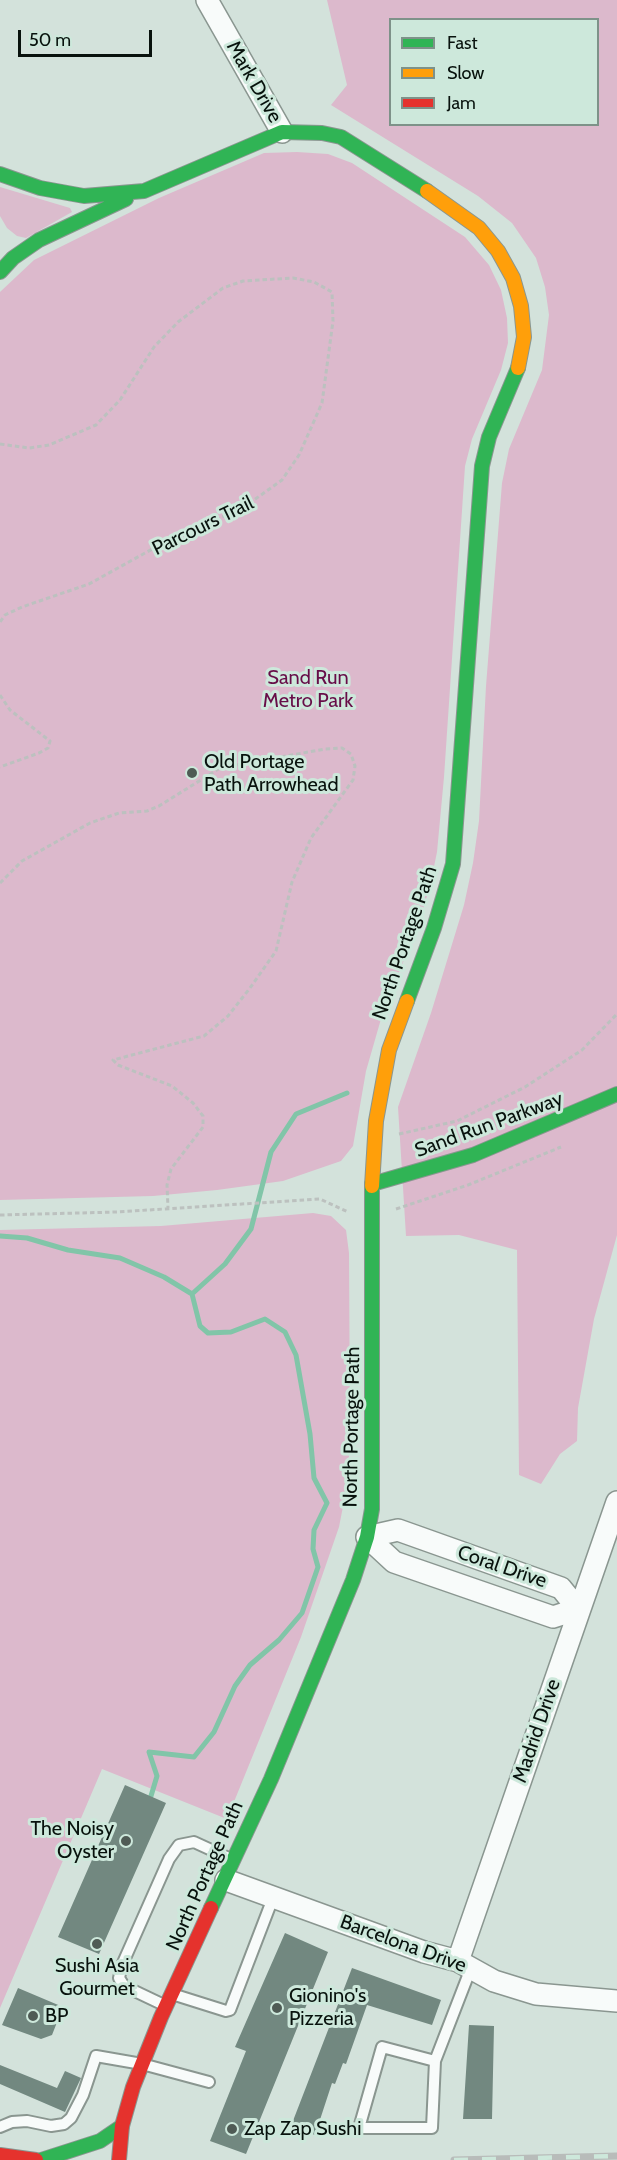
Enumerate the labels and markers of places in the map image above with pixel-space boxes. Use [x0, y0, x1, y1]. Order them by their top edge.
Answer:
place label: Old Portage Path Arrowhead [204, 750, 339, 797]
marker: Old Portage Path Arrowhead [185, 766, 199, 780]
place label: The Noisy Oyster [30, 1817, 114, 1864]
marker: The Noisy Oyster [119, 1834, 133, 1848]
marker: Sushi Asia Gourmet [90, 1937, 104, 1951]
place label: Sushi Asia Gourmet [55, 1954, 139, 2001]
place label: Gionino's Pizzeria [289, 1984, 366, 2031]
marker: Gionino's Pizzeria [270, 2001, 284, 2015]
place label: BP [45, 2004, 68, 2028]
marker: BP [26, 2009, 40, 2023]
place label: Zap Zap Sushi [244, 2117, 361, 2141]
marker: Zap Zap Sushi [225, 2122, 239, 2136]

